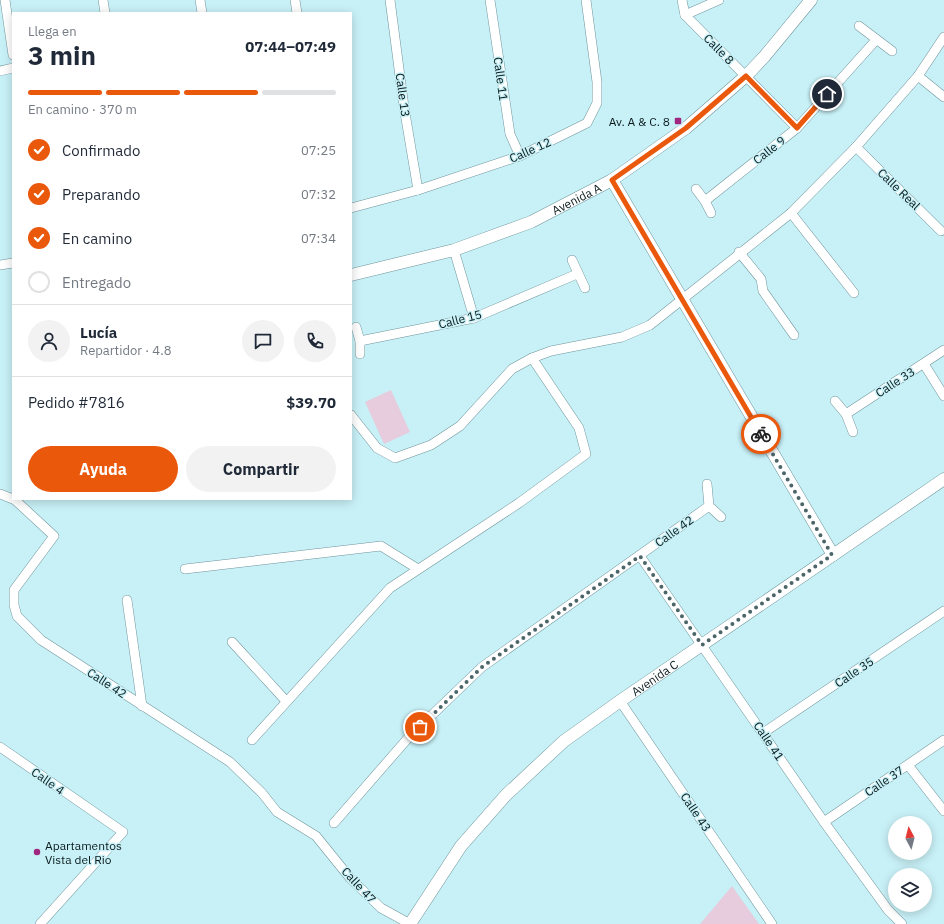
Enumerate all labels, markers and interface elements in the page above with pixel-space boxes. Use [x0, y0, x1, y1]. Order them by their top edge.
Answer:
text: Llega en [28, 23, 77, 40]
street label: Calle 8 [701, 31, 737, 67]
text: 07:44–07:49 [245, 37, 336, 56]
text: 3 min [28, 38, 96, 72]
street label: Calle 11 [491, 56, 511, 102]
street label: Calle 13 [393, 72, 413, 118]
pin [810, 77, 844, 111]
icon: home [816, 83, 838, 105]
text: En camino · 370 m [28, 101, 137, 118]
place label: Av. A & C. 8 [609, 114, 670, 129]
marker: Av. A & C. 8 [673, 116, 683, 126]
street label: Calle 9 [750, 133, 788, 167]
street label: Calle 12 [507, 134, 553, 166]
icon: check [28, 139, 50, 161]
text: Confirmado [62, 141, 140, 160]
text: 07:25 [301, 142, 336, 159]
street label: Calle Real [875, 165, 923, 213]
street label: Avenida A [549, 179, 604, 217]
icon: check [28, 183, 50, 205]
text: Preparando [62, 185, 140, 204]
text: 07:32 [301, 186, 336, 203]
icon: check [28, 227, 50, 249]
text: En camino [62, 229, 132, 248]
text: 07:34 [301, 230, 336, 247]
text: Entregado [62, 273, 131, 292]
street label: Calle 15 [437, 306, 483, 332]
button: person [28, 320, 70, 362]
button: chat [242, 320, 284, 362]
button: phone [294, 320, 336, 362]
text: Lucía [80, 323, 117, 342]
text: Repartidor · 4.8 [80, 342, 171, 359]
street label: Calle 33 [872, 364, 918, 400]
text: Pedido #7816 [28, 393, 125, 412]
text: $39.70 [286, 393, 336, 412]
courier [741, 414, 781, 454]
icon: bike [750, 423, 772, 445]
button: Ayuda [28, 446, 178, 492]
button: Compartir [186, 446, 336, 492]
street label: Calle 42 [652, 512, 696, 550]
street label: Calle 35 [832, 653, 876, 691]
street label: Avenida C [628, 656, 681, 699]
street label: Calle 42 [84, 665, 130, 701]
pin [403, 710, 437, 744]
icon: bag [409, 716, 431, 738]
street label: Calle 41 [750, 719, 788, 763]
street label: Calle 37 [862, 762, 906, 800]
street label: Calle 4 [29, 764, 67, 798]
street label: Calle 43 [677, 790, 715, 834]
north arrow [888, 816, 932, 860]
map controls [888, 816, 932, 912]
place label: Apartamentos Vista del Rio [45, 838, 122, 867]
marker: Apartamentos Vista del Rio [32, 847, 42, 857]
street label: Calle 47 [338, 864, 380, 906]
button: layers [888, 868, 932, 912]

